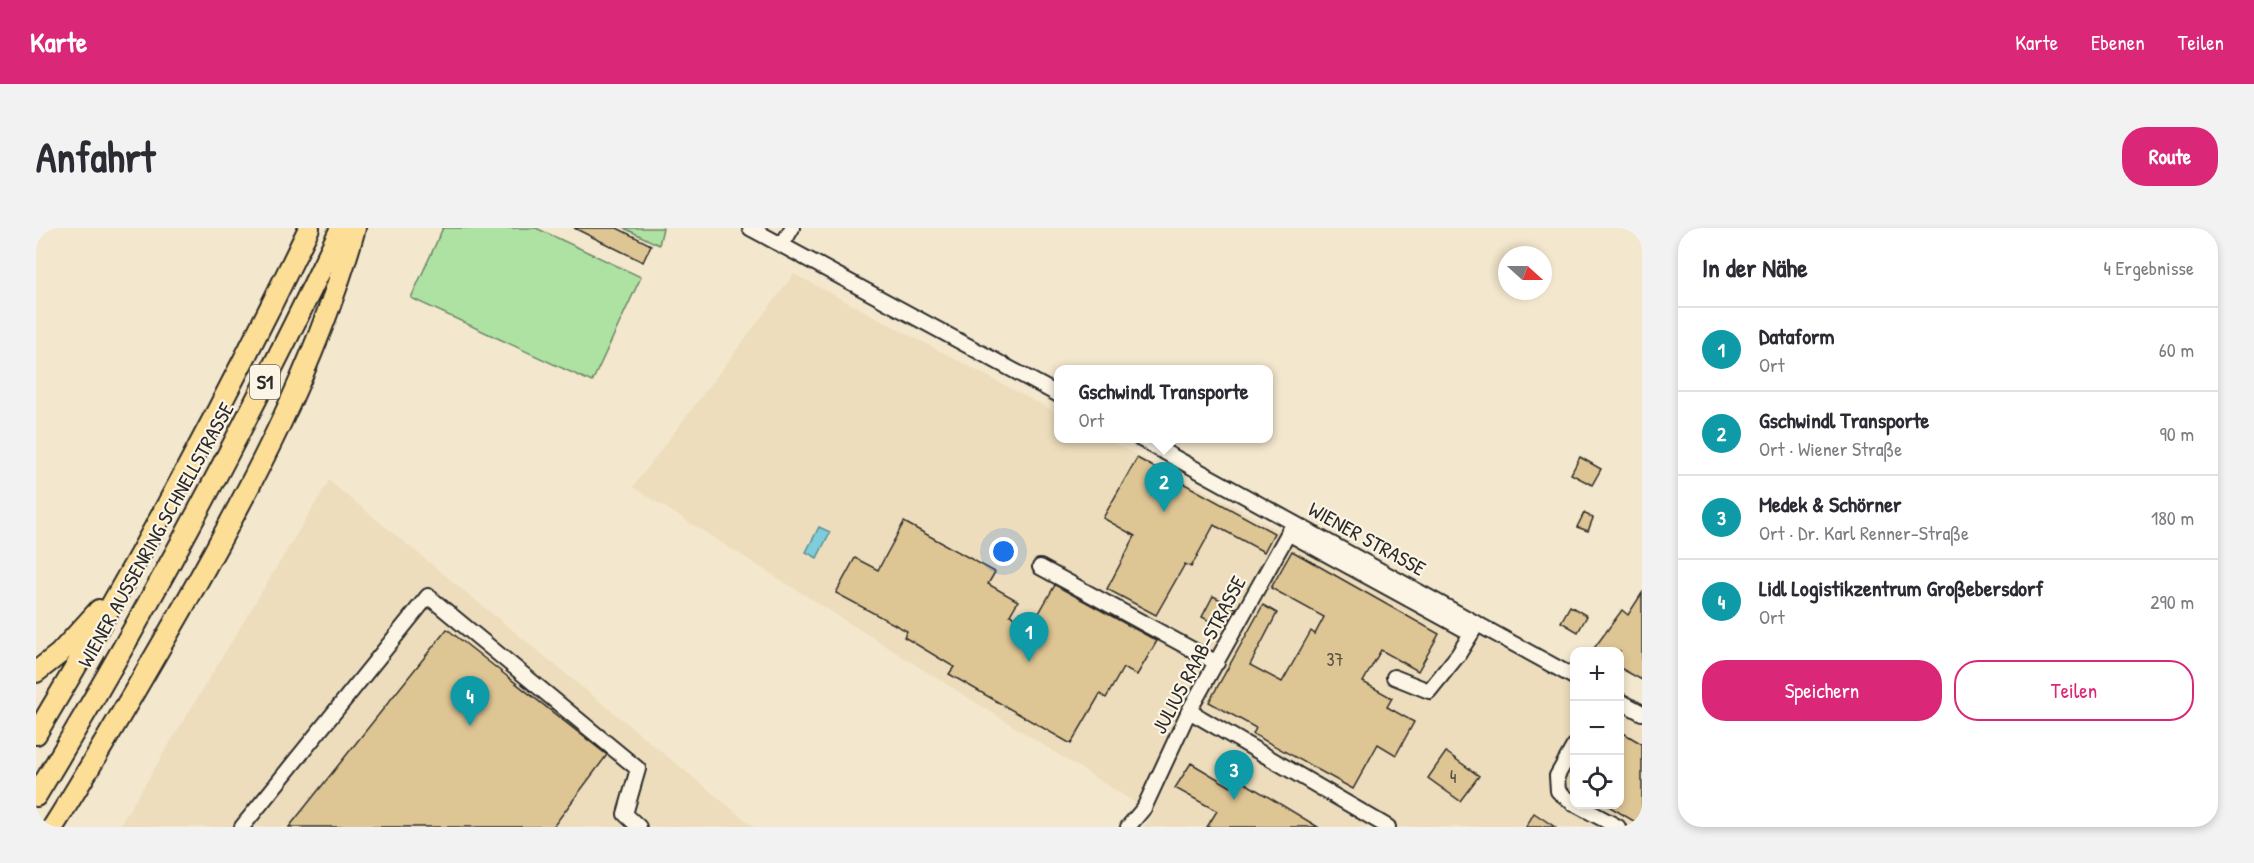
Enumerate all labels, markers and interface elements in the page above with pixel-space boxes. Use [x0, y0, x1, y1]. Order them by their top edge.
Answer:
text: Karte [30, 23, 87, 61]
text: Karte [2015, 28, 2058, 57]
text: Ebenen [2091, 28, 2145, 57]
text: Teilen [2178, 28, 2224, 57]
button: Route [2122, 127, 2218, 186]
text: Anfahrt [36, 128, 155, 185]
north arrow [1498, 246, 1552, 300]
text: In der Nähe [1702, 250, 1808, 285]
text: 4 Ergebnisse [2103, 254, 2194, 281]
text: Dataform [1759, 321, 1834, 351]
text: 1 [1718, 336, 1725, 363]
text: 60 m [2159, 336, 2194, 363]
text: Ort [1759, 351, 1785, 378]
road number: S1 [250, 365, 280, 399]
popup [1054, 365, 1273, 443]
text: Gschwindl Transporte [1078, 376, 1249, 406]
street label: WIENER AUSSENRING SCHNELLSTRASSE [70, 397, 241, 673]
text: Gschwindl Transporte [1759, 405, 1929, 435]
text: Ort [1078, 406, 1104, 433]
text: 2 [1717, 420, 1726, 447]
text: 90 m [2160, 420, 2194, 447]
text: Ort · Wiener Straße [1759, 435, 1902, 462]
pin: 2 [1144, 462, 1184, 512]
text: Medek & Schörner [1759, 489, 1901, 519]
street label: WIENER STRASSE [1303, 494, 1431, 583]
text: 3 [1717, 504, 1726, 531]
text: 180 m [2151, 504, 2194, 531]
text: Ort · Dr. Karl Renner-Straße [1759, 519, 1969, 546]
your location [989, 537, 1018, 566]
street label: JULIUS RAAB-STRASSE [1145, 571, 1252, 739]
text: Lidl Logistikzentrum Großebersdorf [1759, 573, 2043, 603]
text: 4 [1718, 588, 1725, 615]
text: 290 m [2150, 588, 2194, 615]
text: Ort [1759, 603, 1785, 630]
pin: 1 [1010, 612, 1048, 662]
house number: 37 [1327, 647, 1344, 672]
map controls [1570, 647, 1624, 809]
button: + [1570, 647, 1624, 701]
button: Speichern [1702, 660, 1942, 721]
button: Teilen [1954, 660, 2194, 721]
pin: 4 [450, 676, 490, 726]
button: − [1570, 701, 1624, 755]
pin: 3 [1214, 750, 1254, 800]
button: locate [1570, 755, 1624, 809]
house number: 4 [1450, 764, 1457, 789]

